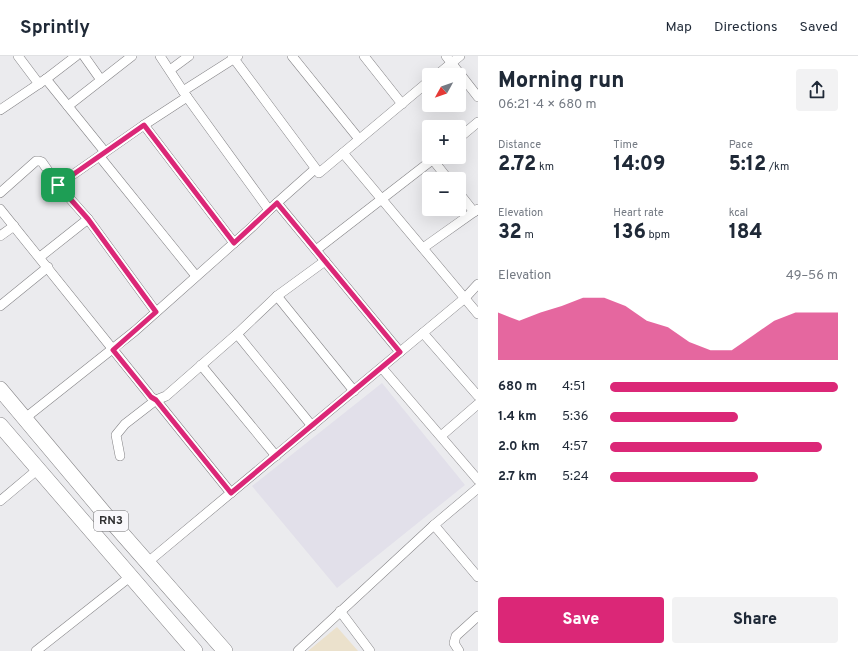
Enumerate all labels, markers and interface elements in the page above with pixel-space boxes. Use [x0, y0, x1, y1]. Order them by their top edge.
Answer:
text: Sprintly [20, 16, 90, 40]
text: Map [666, 19, 692, 36]
text: Directions [714, 19, 778, 36]
text: Saved [800, 19, 838, 36]
north arrow [422, 68, 466, 112]
map controls [422, 68, 466, 216]
text: Morning run [498, 68, 624, 95]
button: share [796, 69, 838, 111]
text: 06:21 · 4 × 680 m [498, 97, 597, 113]
button: + [422, 120, 466, 164]
text: Distance [498, 138, 541, 152]
text: Time [613, 138, 638, 152]
text: Pace [729, 138, 753, 152]
text: 2.72 [498, 152, 536, 178]
text: 14:09 [613, 152, 665, 178]
text: 5:12 [729, 152, 766, 178]
text: km [536, 160, 554, 174]
text: /km [766, 160, 789, 174]
pin [41, 168, 75, 202]
button: − [422, 172, 466, 216]
icon: arrive [47, 174, 69, 196]
text: Elevation [498, 206, 543, 220]
text: Heart rate [613, 206, 664, 220]
text: kcal [729, 206, 748, 220]
text: 32 [498, 220, 522, 246]
text: 136 [613, 220, 646, 246]
text: 184 [729, 220, 763, 246]
text: m [522, 228, 534, 242]
text: bpm [646, 228, 670, 242]
text: Elevation [498, 268, 551, 284]
text: 49–56 m [786, 268, 838, 284]
text: 680 m [498, 379, 537, 395]
text: 4:51 [562, 379, 586, 395]
text: 1.4 km [498, 409, 537, 425]
text: 5:36 [562, 409, 589, 425]
text: 2.0 km [498, 439, 540, 455]
text: 4:57 [562, 439, 588, 455]
text: 2.7 km [498, 469, 537, 485]
text: 5:24 [562, 469, 589, 485]
road number: RN3 [94, 511, 128, 531]
button: Save [498, 597, 664, 643]
button: Share [672, 597, 838, 643]

